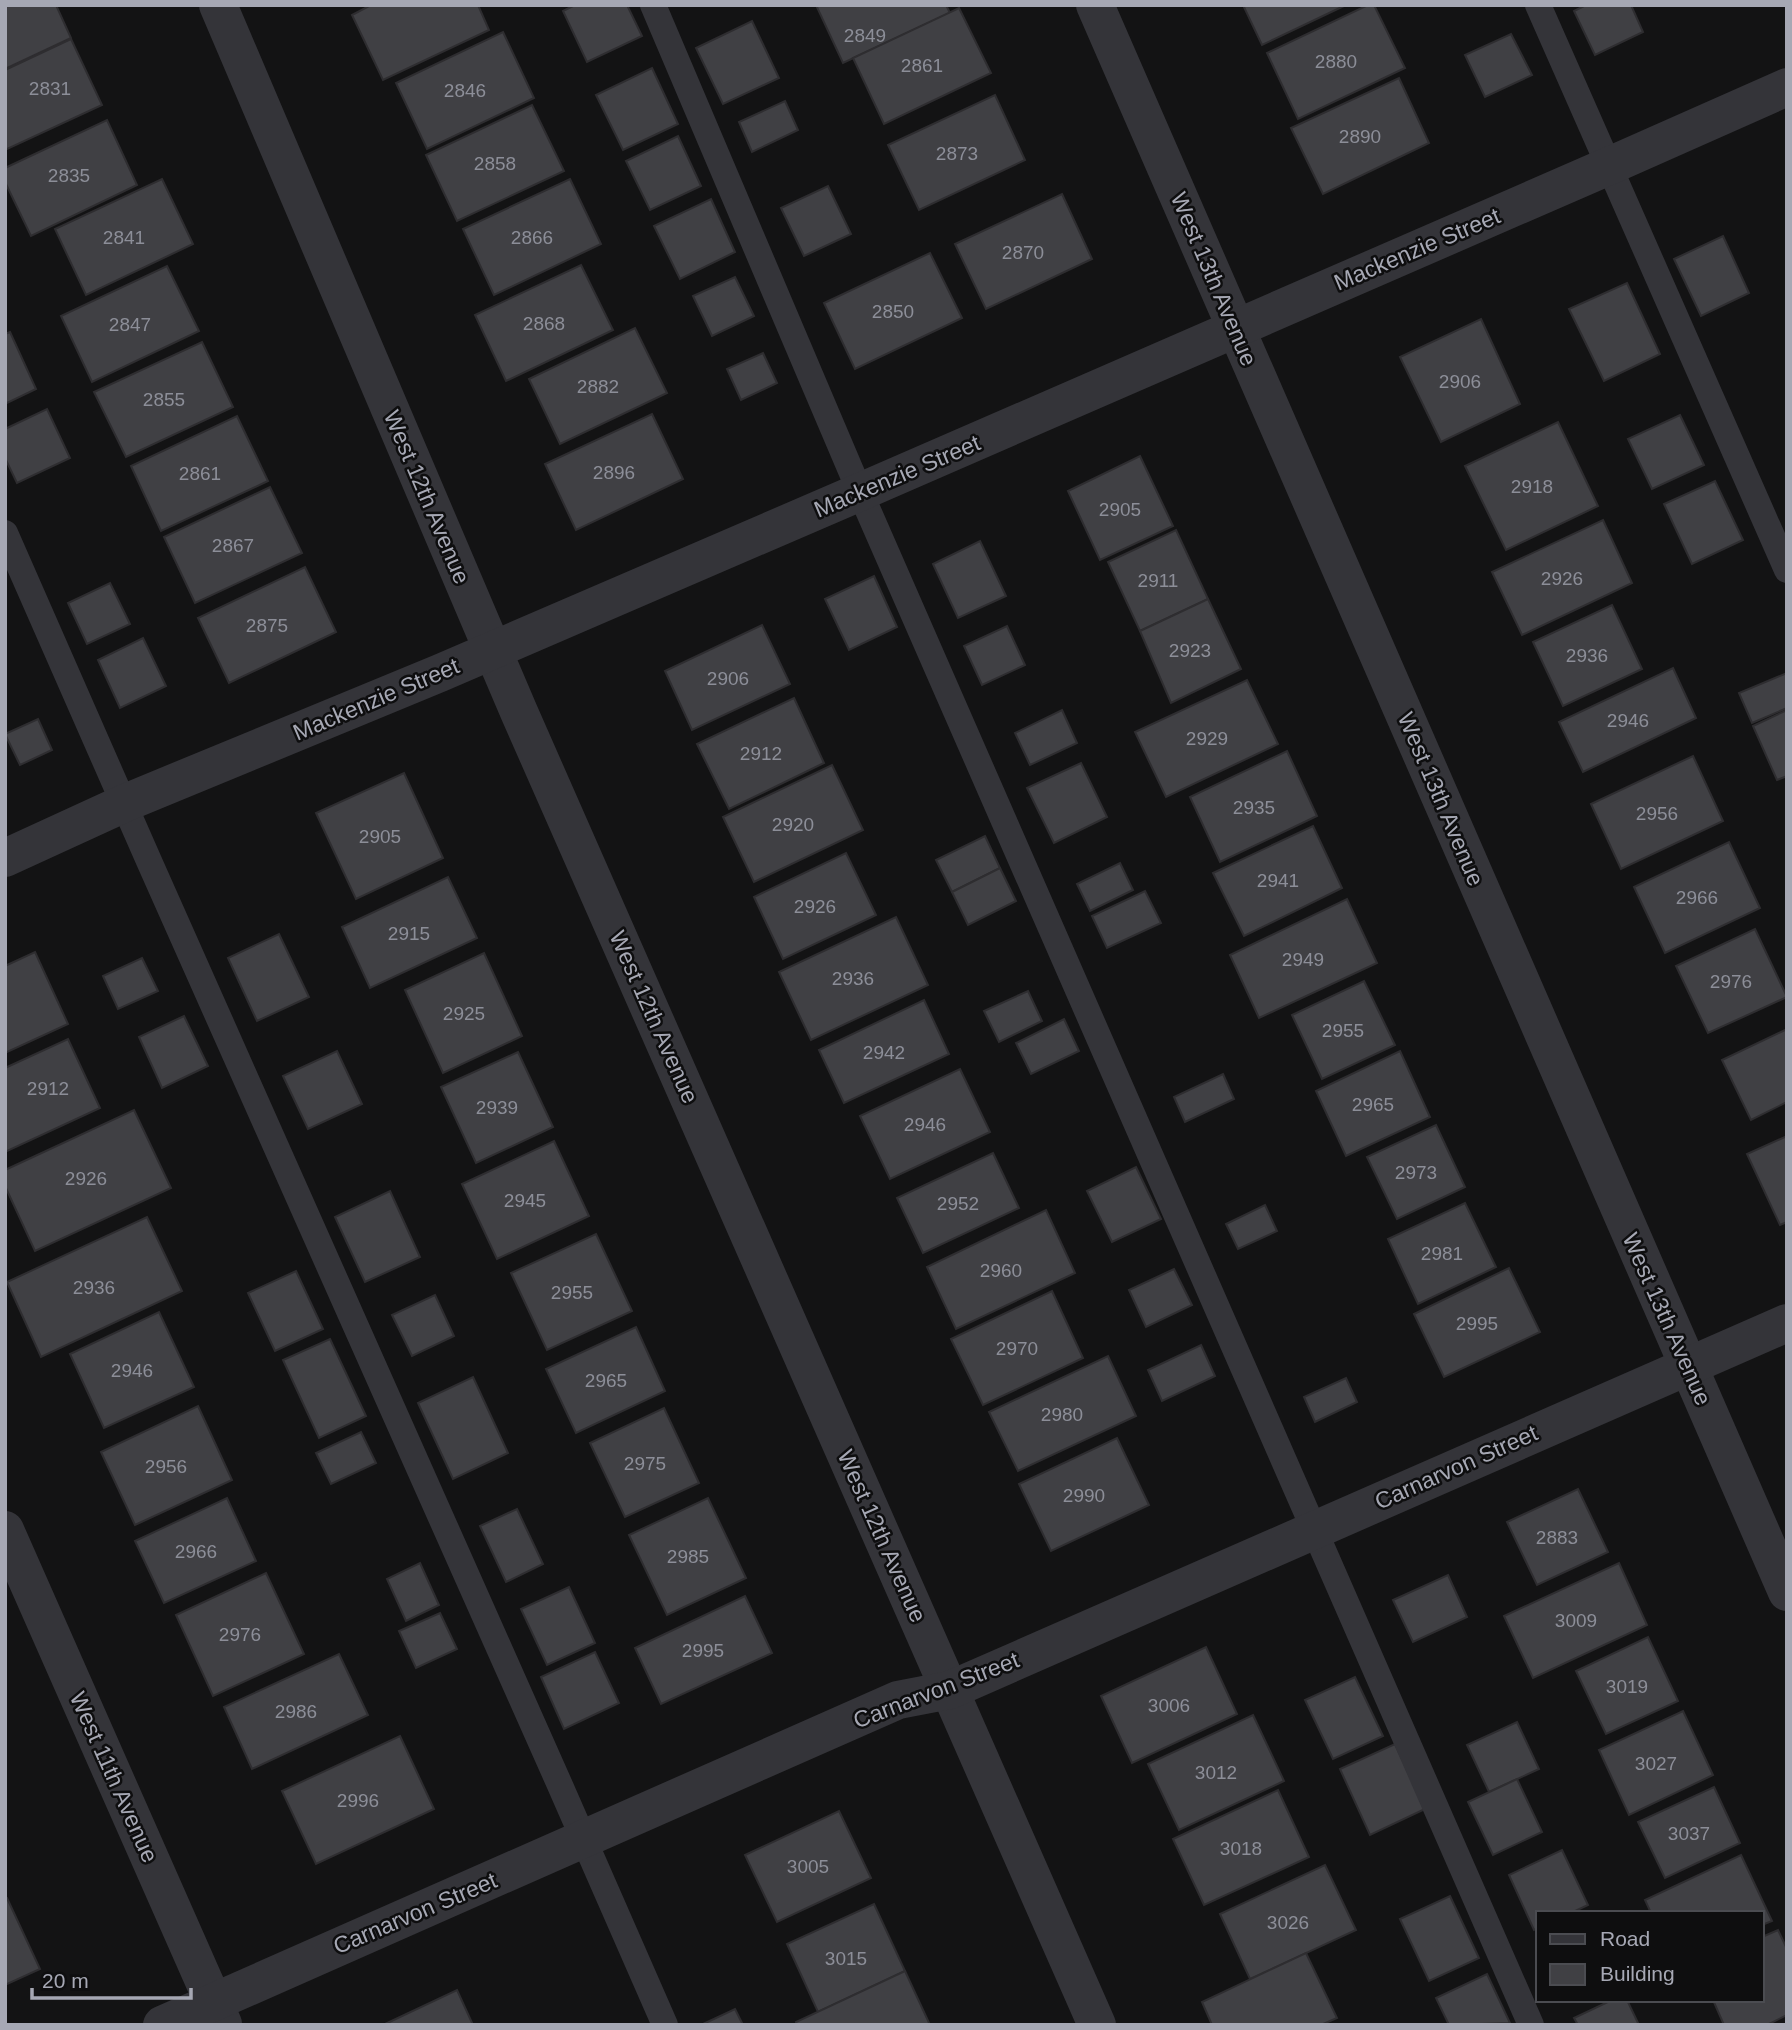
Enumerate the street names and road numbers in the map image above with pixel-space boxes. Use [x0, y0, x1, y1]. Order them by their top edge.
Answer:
street label: West 13th Avenue [1166, 188, 1262, 370]
street label: Mackenzie Street [1330, 202, 1504, 296]
street label: West 12th Avenue [379, 406, 475, 588]
street label: Mackenzie Street [810, 429, 984, 523]
street label: Mackenzie Street [289, 652, 463, 746]
street label: West 13th Avenue [1393, 708, 1489, 890]
street label: West 12th Avenue [604, 927, 704, 1107]
street label: West 13th Avenue [1617, 1229, 1717, 1409]
street label: Carnarvon Street [1371, 1419, 1542, 1514]
street label: West 12th Avenue [832, 1446, 932, 1626]
street label: Carnarvon Street [850, 1646, 1023, 1734]
street label: West 11th Avenue [65, 1688, 163, 1866]
street label: Carnarvon Street [329, 1867, 501, 1959]

